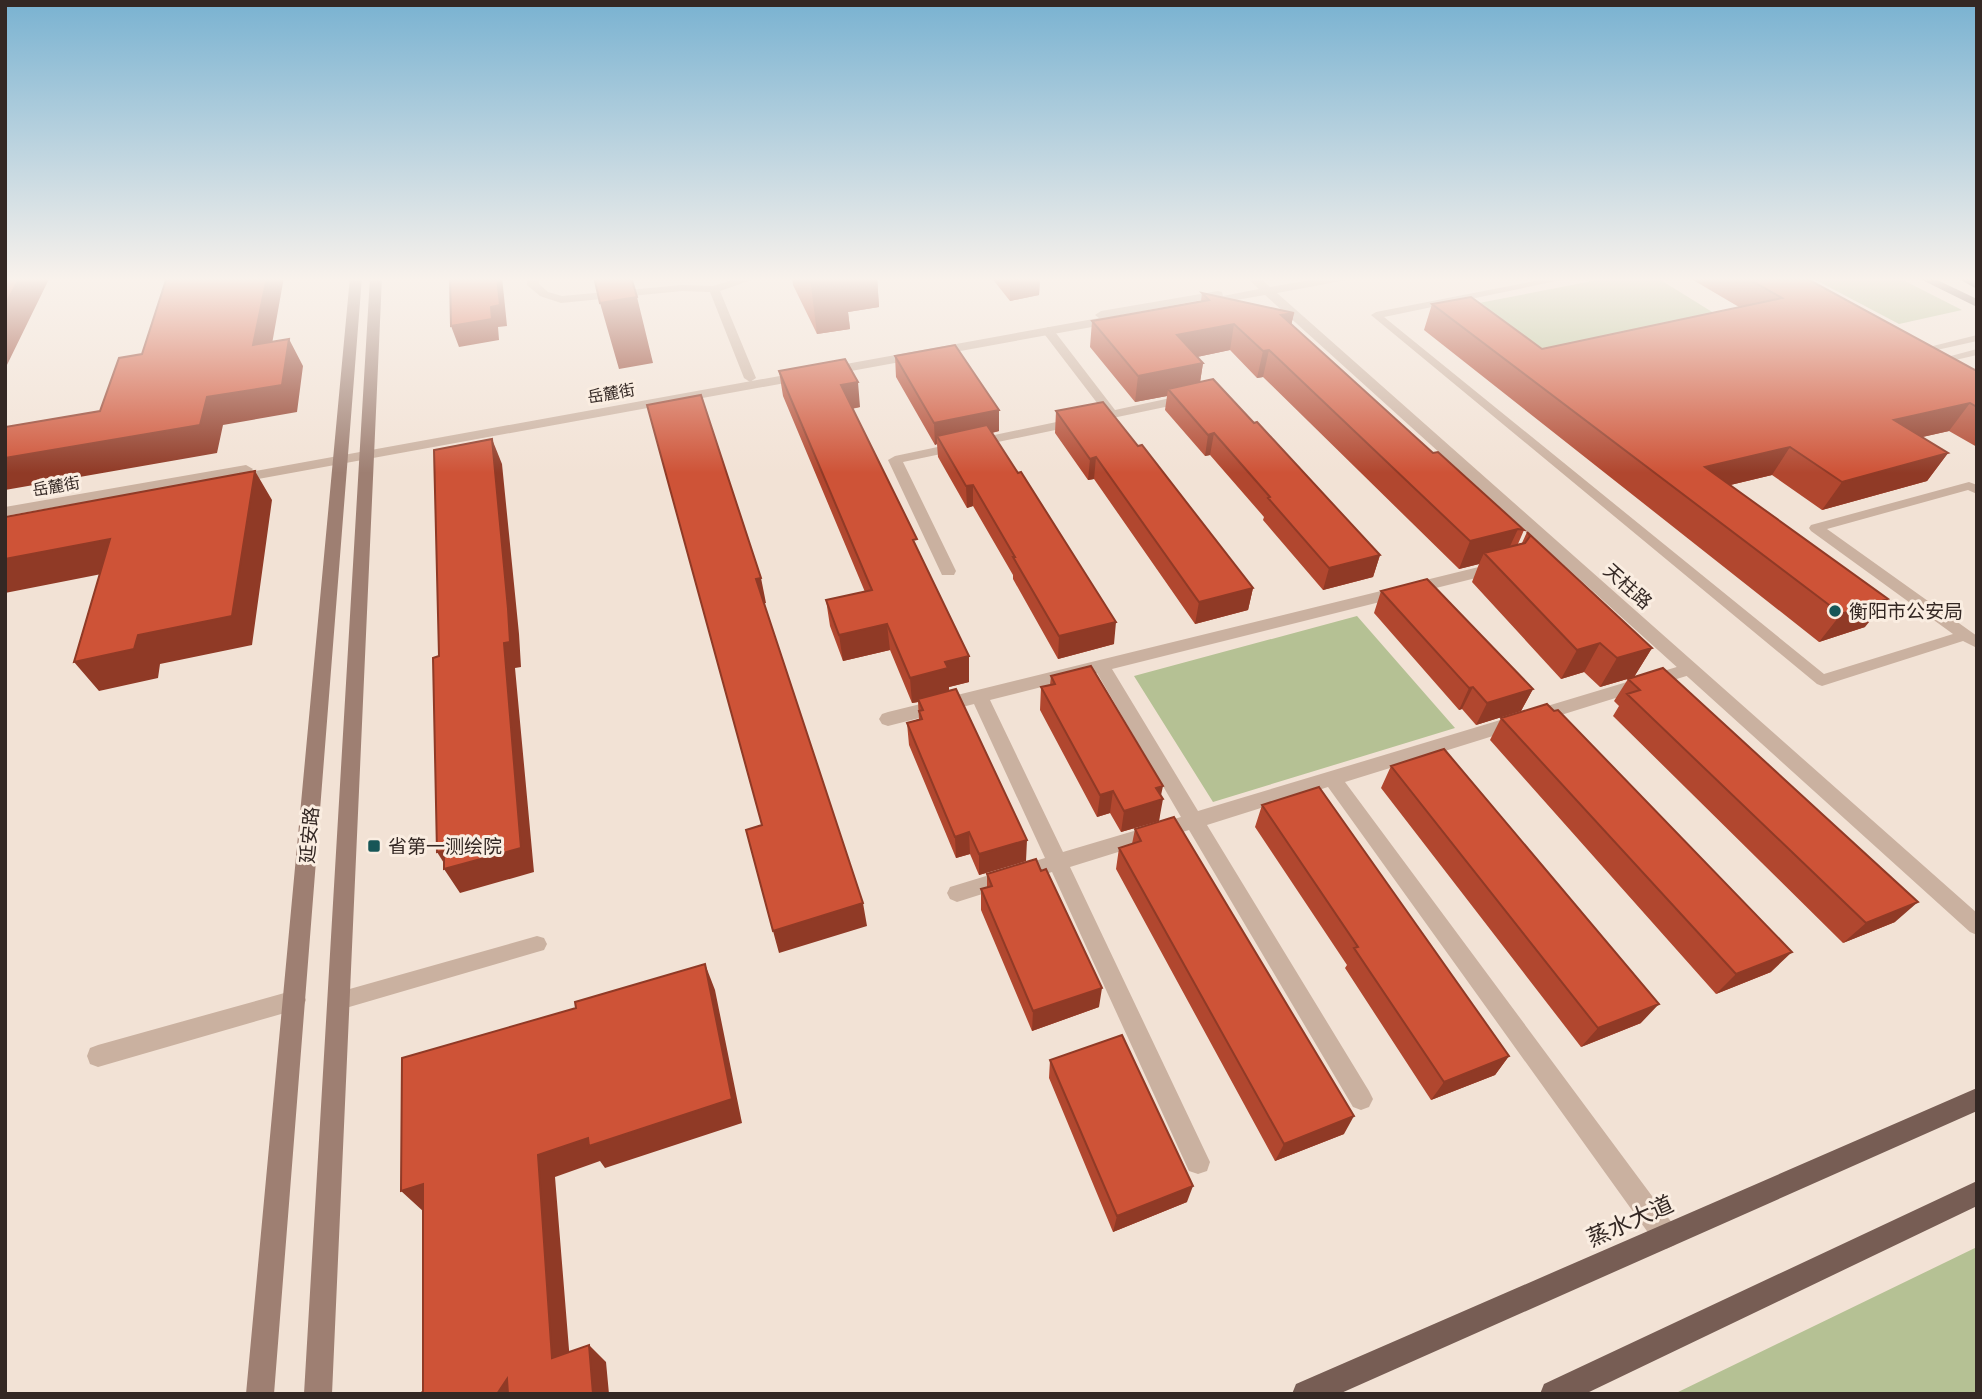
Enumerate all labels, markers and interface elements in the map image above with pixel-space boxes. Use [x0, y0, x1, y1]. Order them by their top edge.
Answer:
street label: 岳麓街 [586, 379, 636, 406]
street label: 岳麓街 [31, 472, 81, 499]
street label: 天柱路 [1599, 558, 1657, 613]
place label: 衡阳市公安局 [1849, 599, 1963, 622]
marker: 衡阳市公安局 [1827, 603, 1843, 619]
street label: 延安路 [295, 806, 322, 864]
place label: 省第一测绘院 [388, 834, 502, 857]
marker: 省第一测绘院 [366, 838, 382, 854]
street label: 蒸水大道 [1582, 1189, 1677, 1252]

